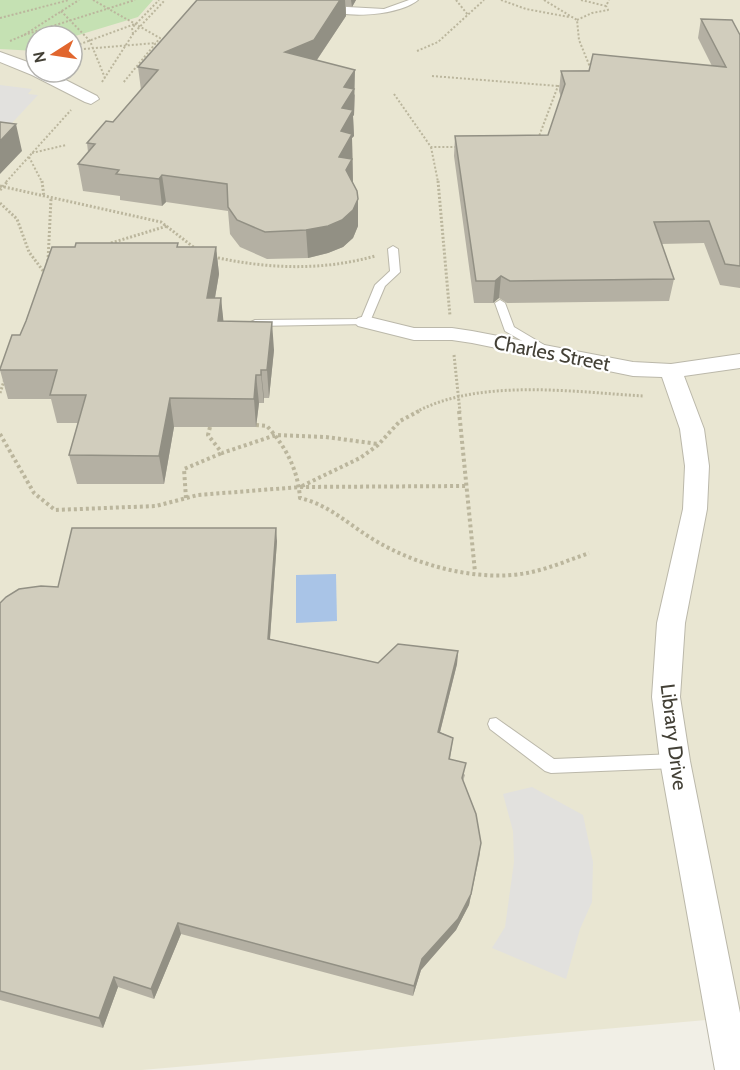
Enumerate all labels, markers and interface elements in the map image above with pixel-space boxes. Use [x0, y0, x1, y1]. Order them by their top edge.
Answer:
north arrow [24, 24, 84, 84]
text: N [29, 50, 50, 65]
street label: Charles Street [492, 330, 613, 376]
street label: Library Drive [656, 682, 692, 792]

